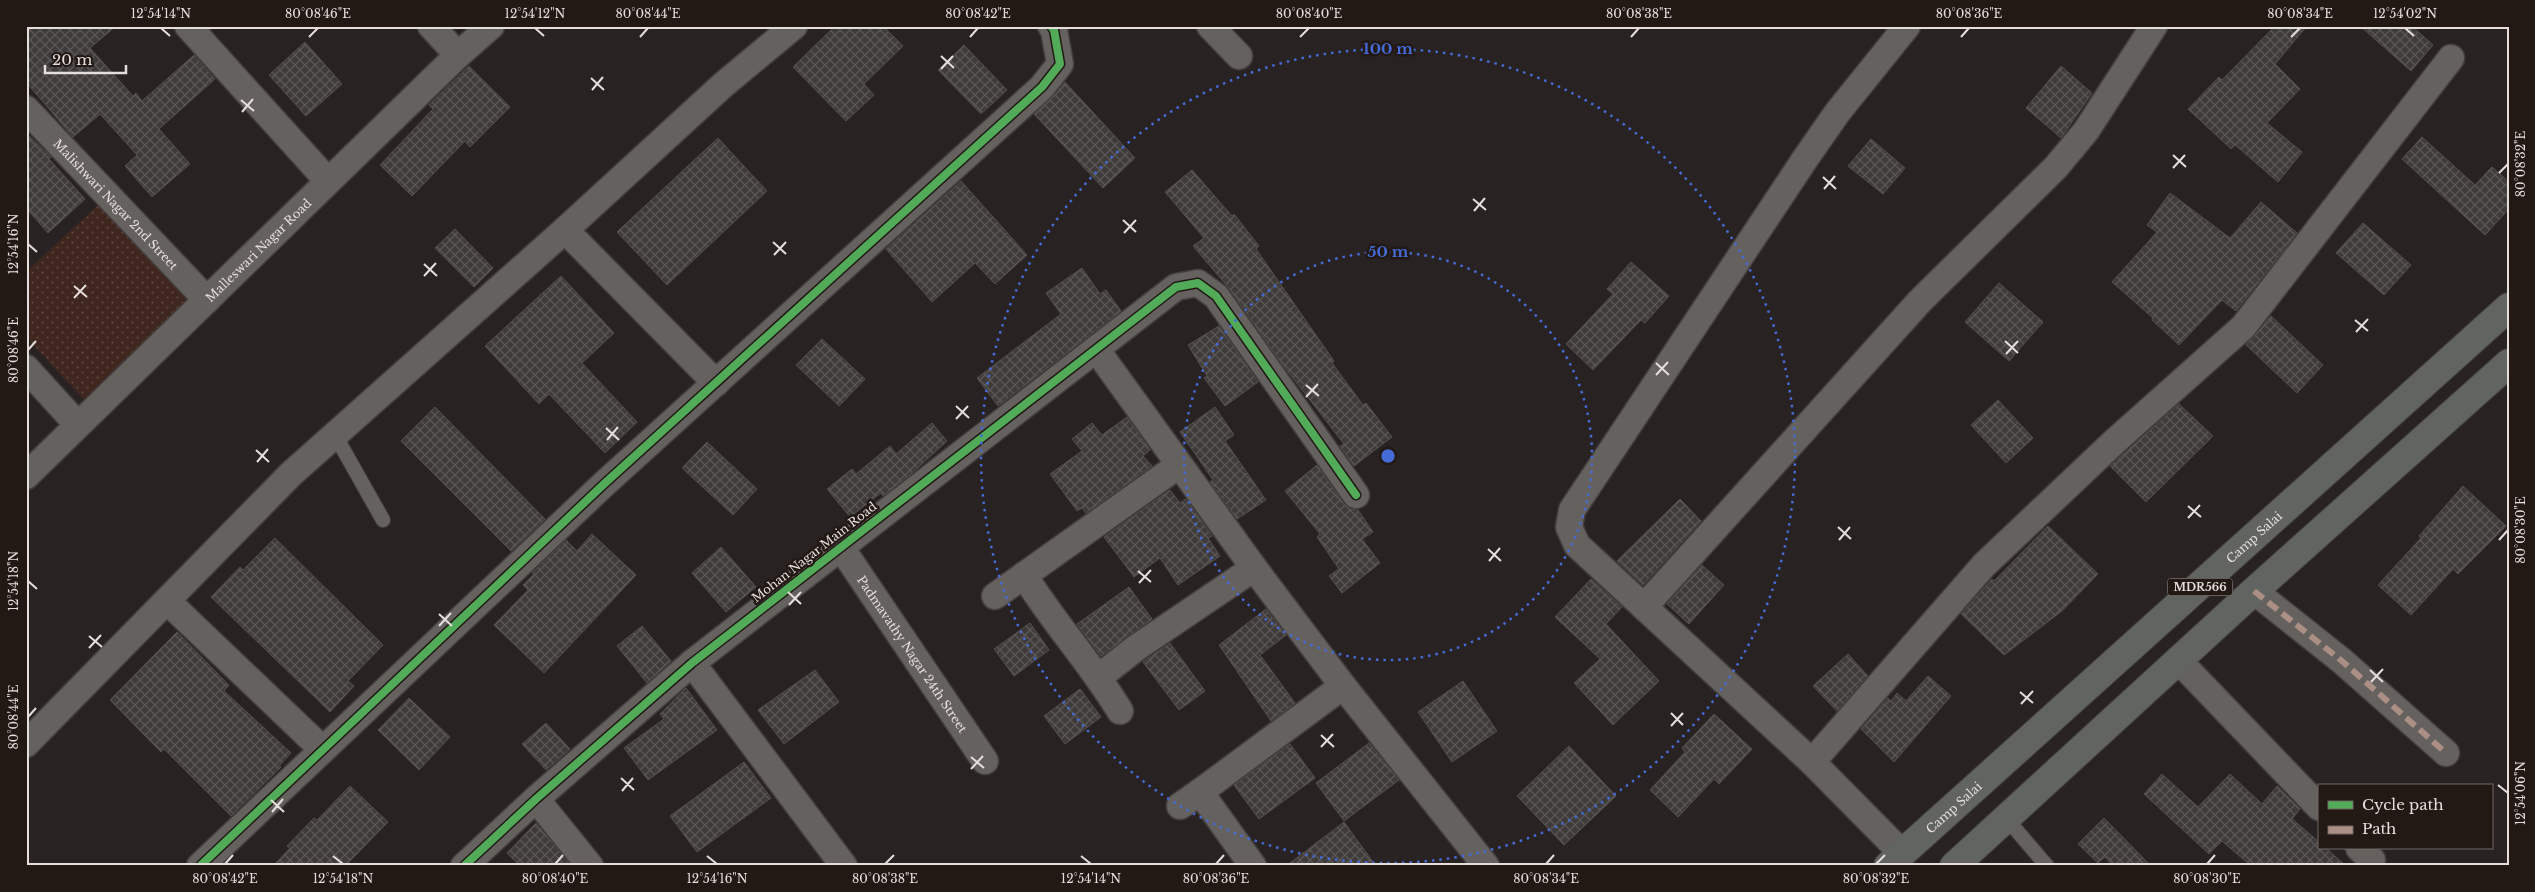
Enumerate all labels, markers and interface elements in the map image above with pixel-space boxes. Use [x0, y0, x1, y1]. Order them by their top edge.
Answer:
text: 12°54'14"N [131, 6, 191, 21]
text: 80°08'46"E [285, 6, 351, 21]
text: 12°54'12"N [505, 6, 566, 21]
text: 80°08'44"E [616, 6, 681, 21]
text: 80°08'42"E [945, 6, 1011, 21]
text: 80°08'40"E [1276, 6, 1343, 21]
text: 80°08'38"E [1606, 6, 1672, 21]
text: 80°08'36"E [1936, 6, 2003, 21]
text: 80°08'34"E [2267, 6, 2333, 21]
text: 12°54'02"N [2373, 6, 2437, 21]
text: 100 m [1363, 39, 1413, 58]
scale bar [45, 42, 126, 74]
text: 20 m [52, 50, 92, 69]
text: 80°08'32"E [2513, 131, 2528, 197]
street label: Malishwari Nagar 2nd Street [51, 136, 182, 273]
street label: Malleswari Nagar Road [202, 195, 314, 305]
text: 12°54'16"N [6, 213, 21, 275]
text: 50 m [1368, 242, 1409, 261]
text: 80°08'46"E [6, 317, 21, 383]
centre of rings [1379, 447, 1397, 465]
text: 80°08'30"E [2513, 496, 2528, 564]
street label: Mohan Nagar Main Road [749, 499, 879, 605]
street label: Camp Salai [2223, 508, 2285, 566]
text: 12°54'18"N [6, 550, 21, 611]
street label: Padmavathy Nagar 24th Street [854, 572, 971, 735]
road number: MDR566 [2168, 578, 2232, 596]
text: 80°08'44"E [6, 684, 21, 749]
text: 12°54'06"N [2513, 761, 2528, 825]
street label: Camp Salai [1922, 778, 1984, 836]
legend [2318, 784, 2492, 850]
text: Cycle path [2362, 795, 2444, 814]
text: Path [2362, 819, 2396, 838]
text: 80°08'42"E [192, 871, 258, 886]
text: 12°54'18"N [313, 871, 374, 886]
text: 80°08'40"E [522, 871, 589, 886]
text: 12°54'16"N [686, 871, 748, 886]
text: 80°08'38"E [852, 871, 918, 886]
text: 12°54'14"N [1061, 871, 1121, 886]
text: 80°08'36"E [1183, 871, 1250, 886]
text: 80°08'34"E [1513, 871, 1579, 886]
text: 80°08'32"E [1843, 871, 1909, 886]
text: 80°08'30"E [2173, 871, 2241, 886]

